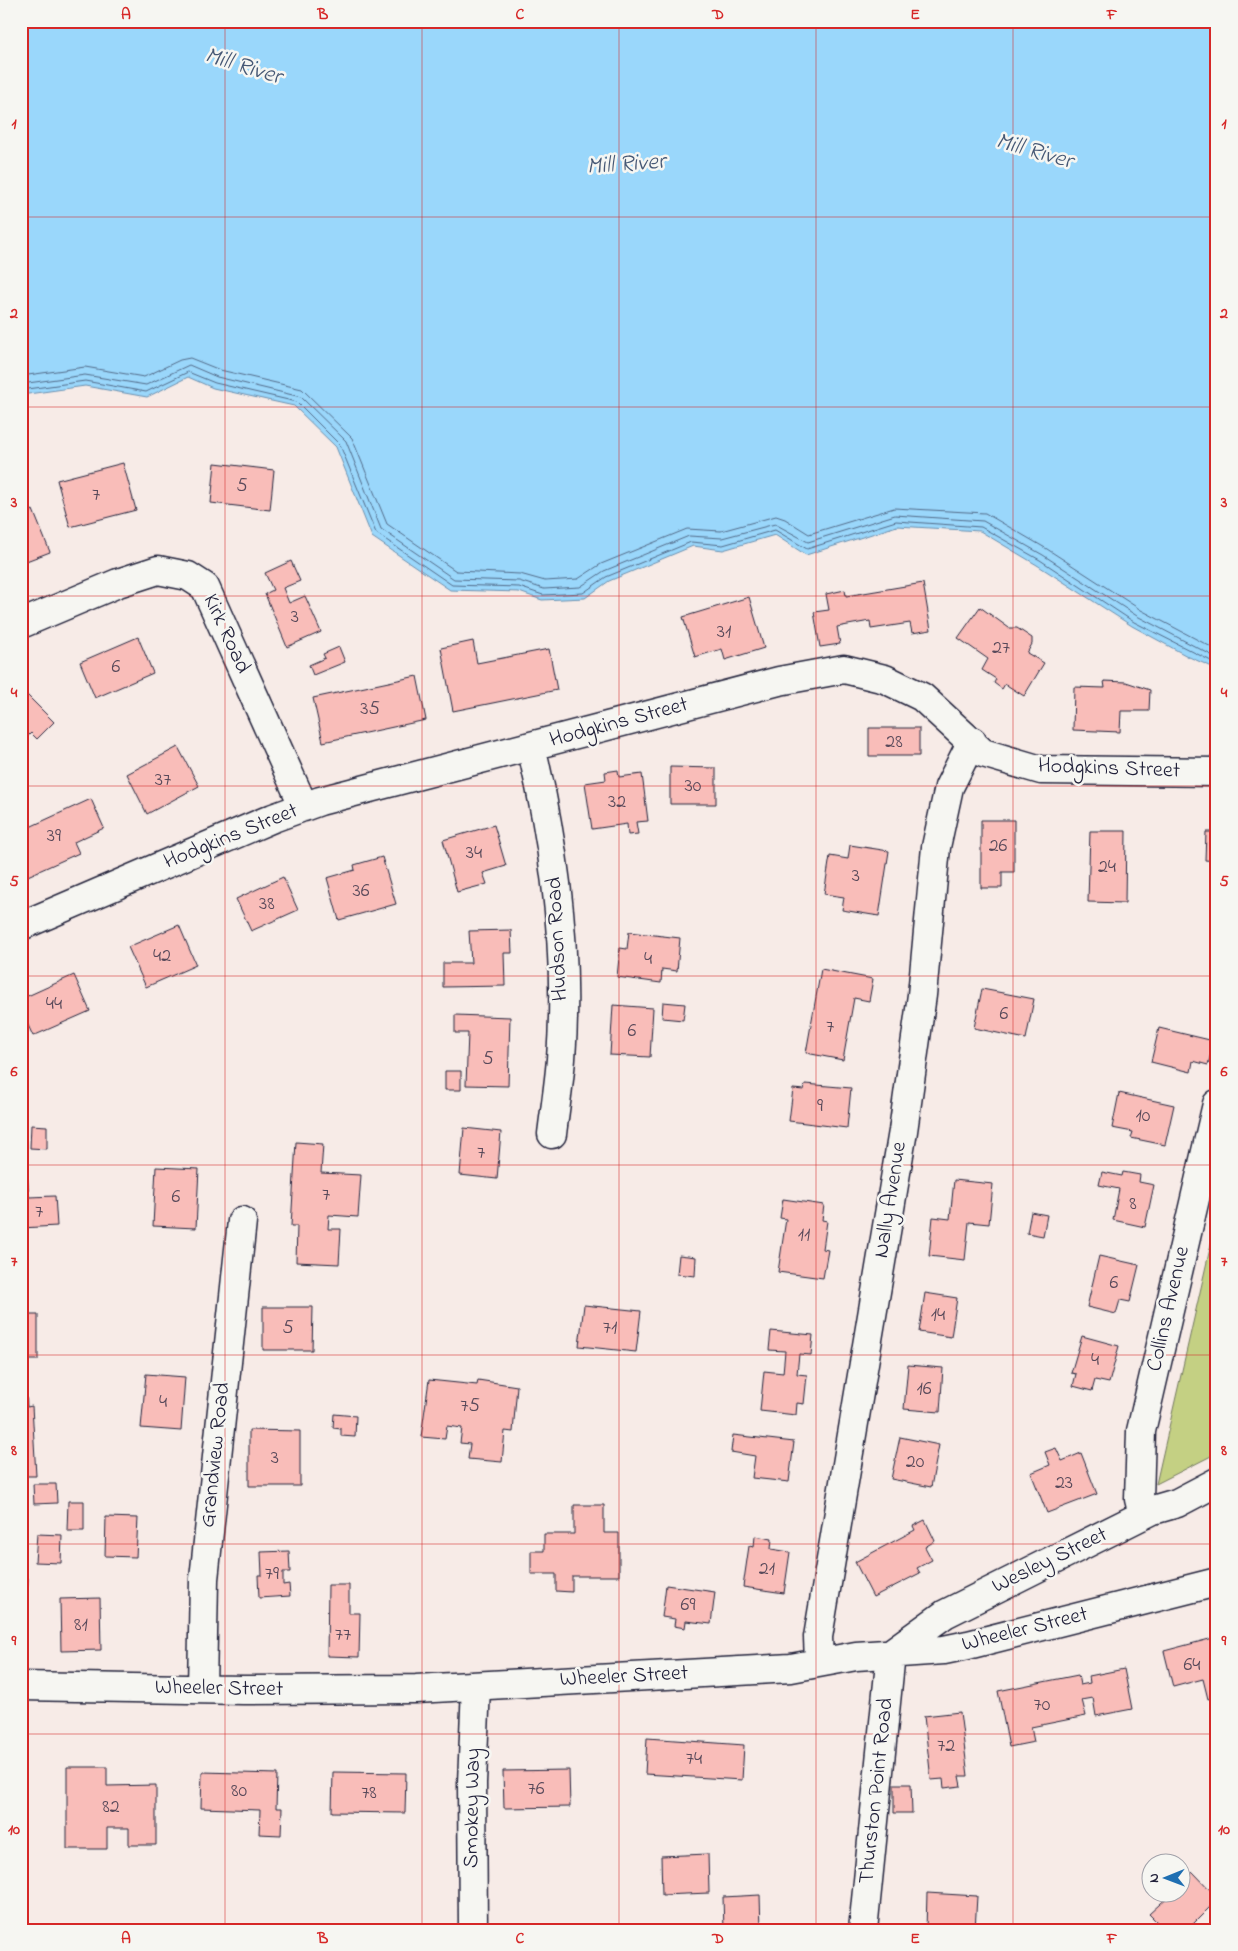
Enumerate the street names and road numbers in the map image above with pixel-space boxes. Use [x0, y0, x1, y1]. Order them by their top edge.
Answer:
street label: Kirk Road [194, 589, 258, 679]
street label: Hodgkins Street [546, 689, 693, 758]
street label: Hodgkins Street [1037, 751, 1181, 788]
street label: Hodgkins Street [159, 795, 304, 879]
street label: Hudson Road [539, 876, 577, 1002]
street label: Nally Avenue [866, 1139, 917, 1261]
street label: Collins Avenue [1139, 1243, 1199, 1375]
street label: Grandview Road [192, 1381, 240, 1529]
street label: Wesley Street [987, 1519, 1114, 1604]
street label: Wheeler Street [959, 1599, 1092, 1661]
street label: Wheeler Street [559, 1658, 690, 1696]
street label: Wheeler Street [154, 1672, 284, 1706]
street label: Thurston Point Road [851, 1696, 903, 1886]
street label: Smokey Way [456, 1748, 491, 1868]

